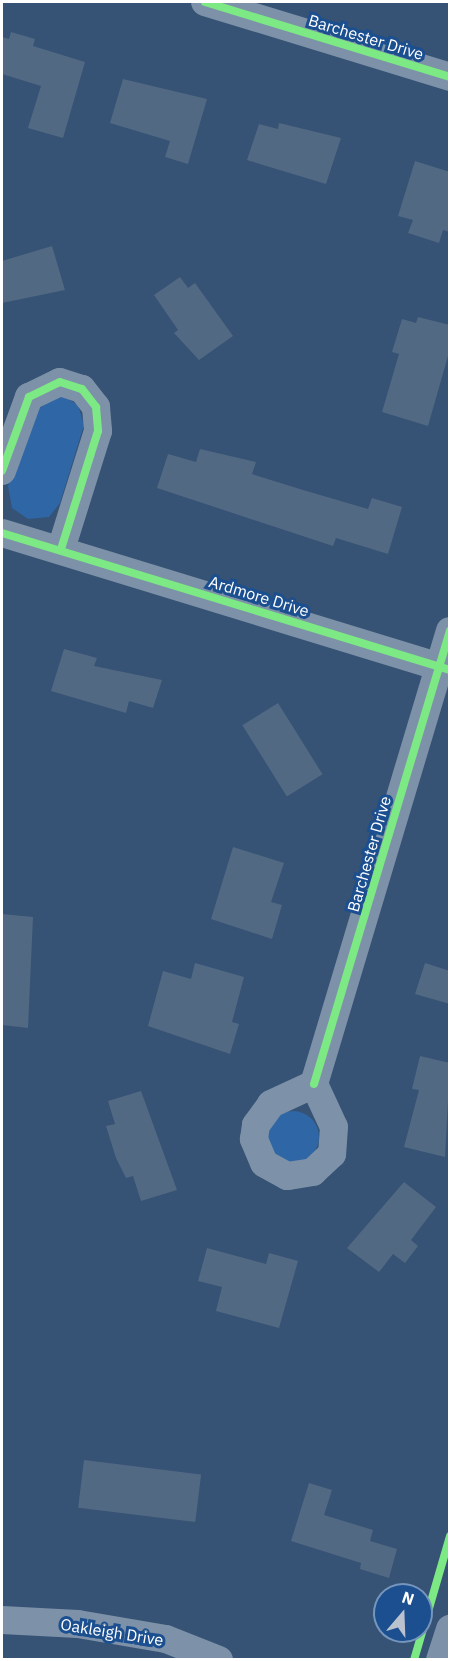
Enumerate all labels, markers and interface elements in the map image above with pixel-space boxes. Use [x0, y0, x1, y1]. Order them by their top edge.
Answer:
street label: Barchester Drive [306, 10, 426, 64]
street label: Ardmore Drive [207, 572, 311, 620]
street label: Barchester Drive [343, 794, 395, 914]
north arrow [373, 1583, 433, 1643]
text: N [399, 1587, 417, 1609]
street label: Oakleigh Drive [59, 1614, 165, 1650]

